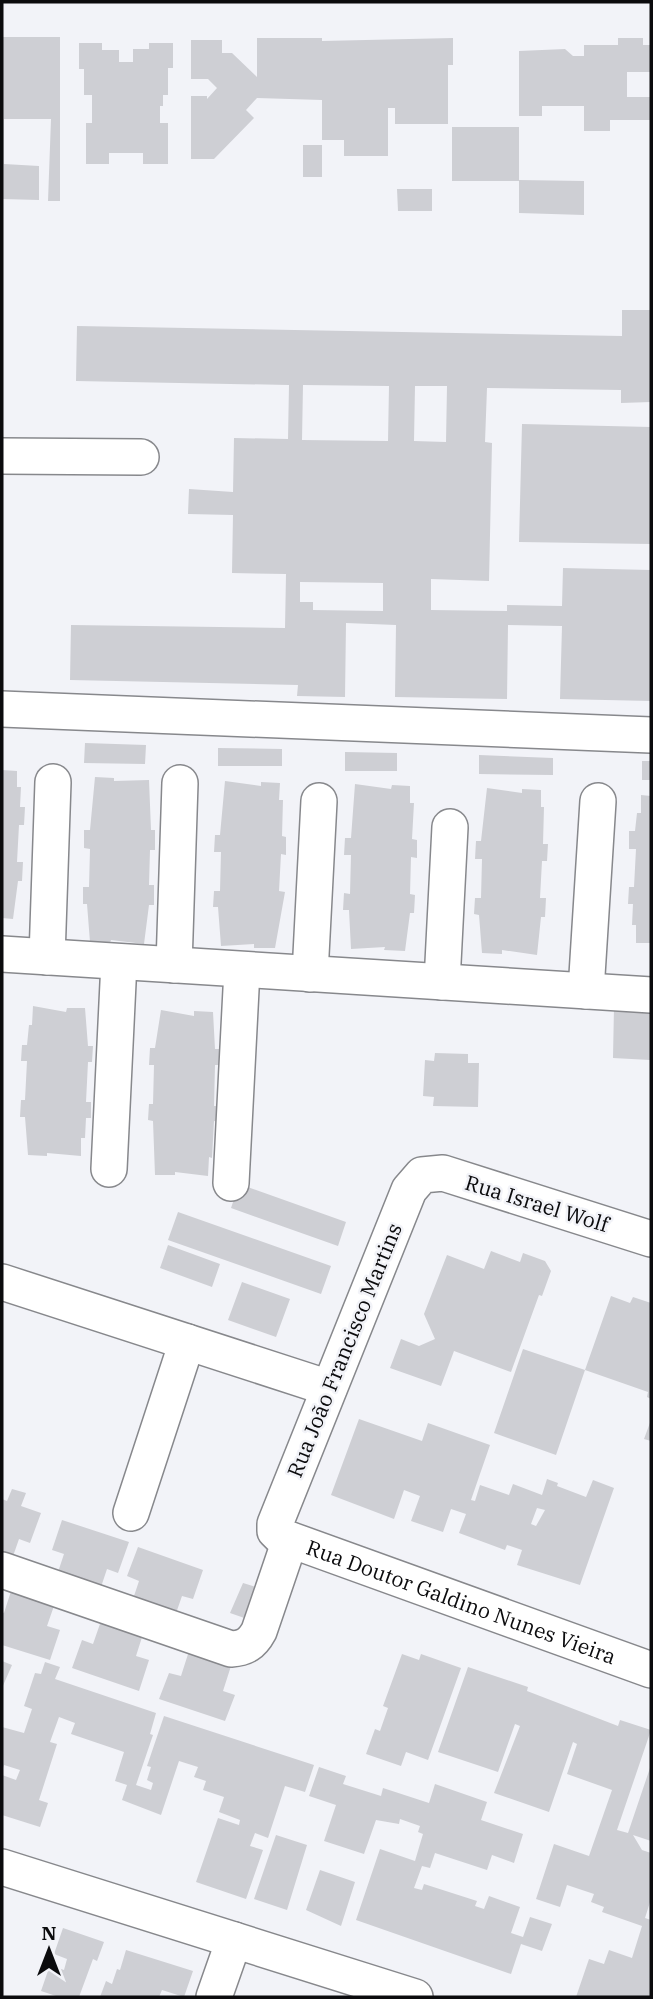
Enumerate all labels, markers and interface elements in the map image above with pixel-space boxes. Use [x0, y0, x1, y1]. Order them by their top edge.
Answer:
street label: Rua Israel Wolf [462, 1168, 614, 1239]
street label: Rua João Francisco Martins [280, 1219, 408, 1481]
street label: Rua Doutor Galdino Nunes Vieira [303, 1533, 620, 1670]
north arrow [14, 1915, 84, 1985]
text: N [41, 1921, 57, 1945]

